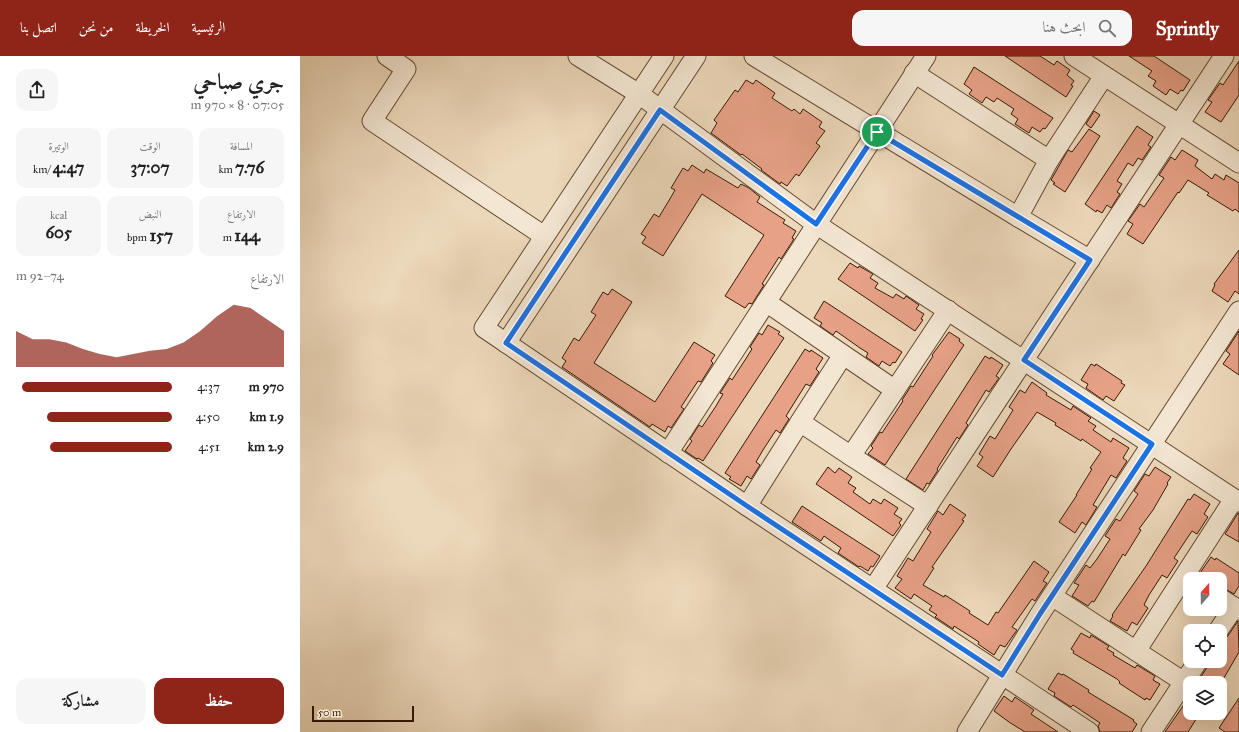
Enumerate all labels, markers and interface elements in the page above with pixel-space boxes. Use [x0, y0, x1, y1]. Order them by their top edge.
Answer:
search box [852, 10, 1132, 46]
icon: search [1096, 17, 1118, 39]
text: Sprintly [1156, 17, 1219, 40]
text: ابحث هنا [1042, 18, 1086, 36]
text: اتصل بنا [20, 19, 57, 36]
text: من نحن [79, 19, 114, 36]
text: الخريطة [136, 19, 170, 36]
text: الرئيسية [192, 19, 225, 36]
text: جري صباحي [193, 68, 284, 95]
button: share [16, 69, 58, 111]
text: 07:05 · 8 × 970 m [190, 97, 284, 113]
pin [860, 115, 894, 149]
icon: arrive [866, 121, 888, 143]
text: الوتيرة [49, 140, 69, 153]
text: الوقت [139, 140, 161, 153]
text: المسافة [230, 140, 253, 153]
text: 4:47 [53, 157, 84, 178]
text: 37:07 [130, 157, 170, 178]
text: 7.76 [235, 157, 264, 178]
text: /km [33, 163, 53, 176]
text: km [218, 163, 235, 176]
text: النبض [139, 208, 161, 221]
text: الارتفاع [227, 208, 256, 221]
text: kcal [50, 209, 67, 222]
text: 605 [45, 222, 72, 243]
text: 157 [149, 225, 173, 246]
text: 144 [234, 225, 260, 246]
text: bpm [127, 231, 149, 244]
text: m [223, 231, 234, 244]
text: 74–92 m [16, 268, 64, 284]
text: الارتفاع [250, 271, 284, 287]
text: 4:37 [197, 379, 220, 395]
text: 970 m [249, 379, 284, 395]
text: 4:50 [196, 409, 220, 425]
text: 1.9 km [249, 409, 284, 425]
text: 4:51 [198, 439, 220, 455]
text: 2.9 km [248, 439, 284, 455]
north arrow [1183, 572, 1227, 616]
map controls [1183, 572, 1227, 720]
button: locate [1183, 624, 1227, 668]
button: layers [1183, 676, 1227, 720]
button: مشاركة [16, 678, 146, 724]
button: حفظ [154, 678, 284, 724]
scale bar [312, 704, 414, 723]
text: 50 m [318, 706, 341, 719]

